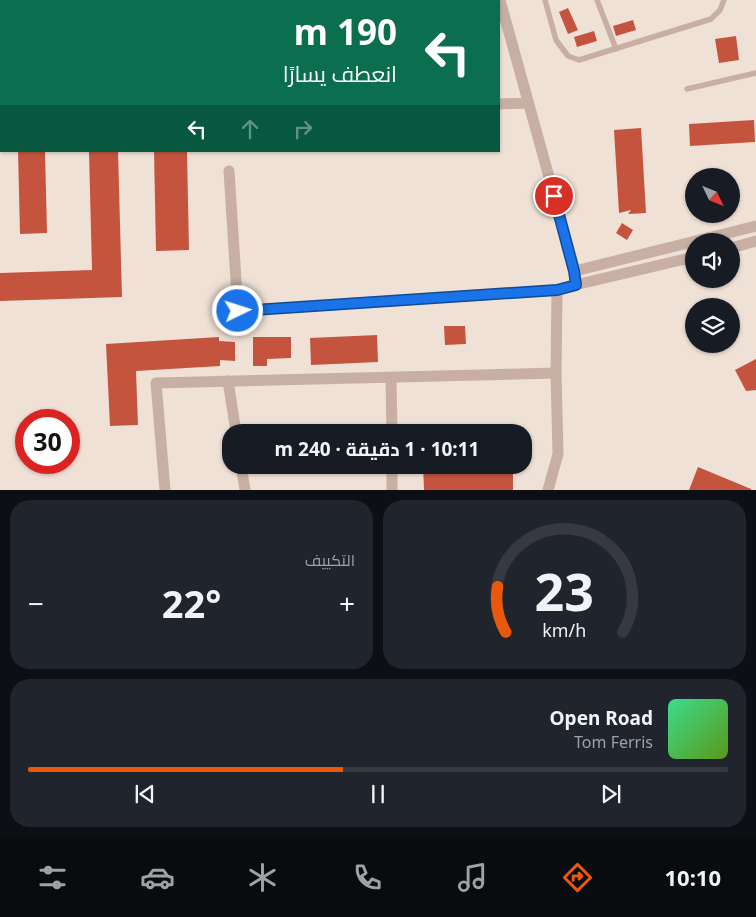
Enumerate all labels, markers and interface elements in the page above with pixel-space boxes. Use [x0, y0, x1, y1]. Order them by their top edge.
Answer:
text: 190 m [294, 8, 397, 55]
icon: left [415, 20, 480, 85]
text: انعطف يسارًا [283, 58, 397, 88]
icon: left [183, 115, 211, 143]
icon: ahead [236, 115, 264, 143]
icon: right [289, 115, 317, 143]
north arrow [685, 168, 740, 222]
map controls [685, 168, 740, 353]
pin [533, 175, 575, 217]
icon: arrive [540, 182, 568, 210]
button: sound [685, 233, 740, 288]
position arrow [211, 284, 263, 336]
button: layers [685, 298, 740, 353]
speed limit sign: 30 [15, 409, 80, 474]
text: 10:11 · 1 دقيقة · 240 m [275, 436, 479, 462]
text: التكييف [305, 549, 355, 571]
text: 23 [535, 555, 594, 626]
text: 22° [162, 577, 221, 629]
text: − [28, 584, 44, 622]
text: + [339, 584, 355, 622]
text: km/h [543, 618, 586, 642]
text: Open Road [550, 705, 653, 731]
text: Tom Ferris [574, 731, 653, 753]
icon: previous [131, 780, 159, 808]
icon: pause [364, 780, 392, 808]
icon: next [597, 780, 625, 808]
icon: filters [35, 860, 70, 895]
icon: car [140, 860, 175, 895]
icon: climate [245, 860, 280, 895]
icon: phone [350, 860, 385, 895]
icon: music [455, 860, 490, 895]
icon: directions [560, 860, 595, 895]
text: 10:10 [665, 862, 721, 892]

